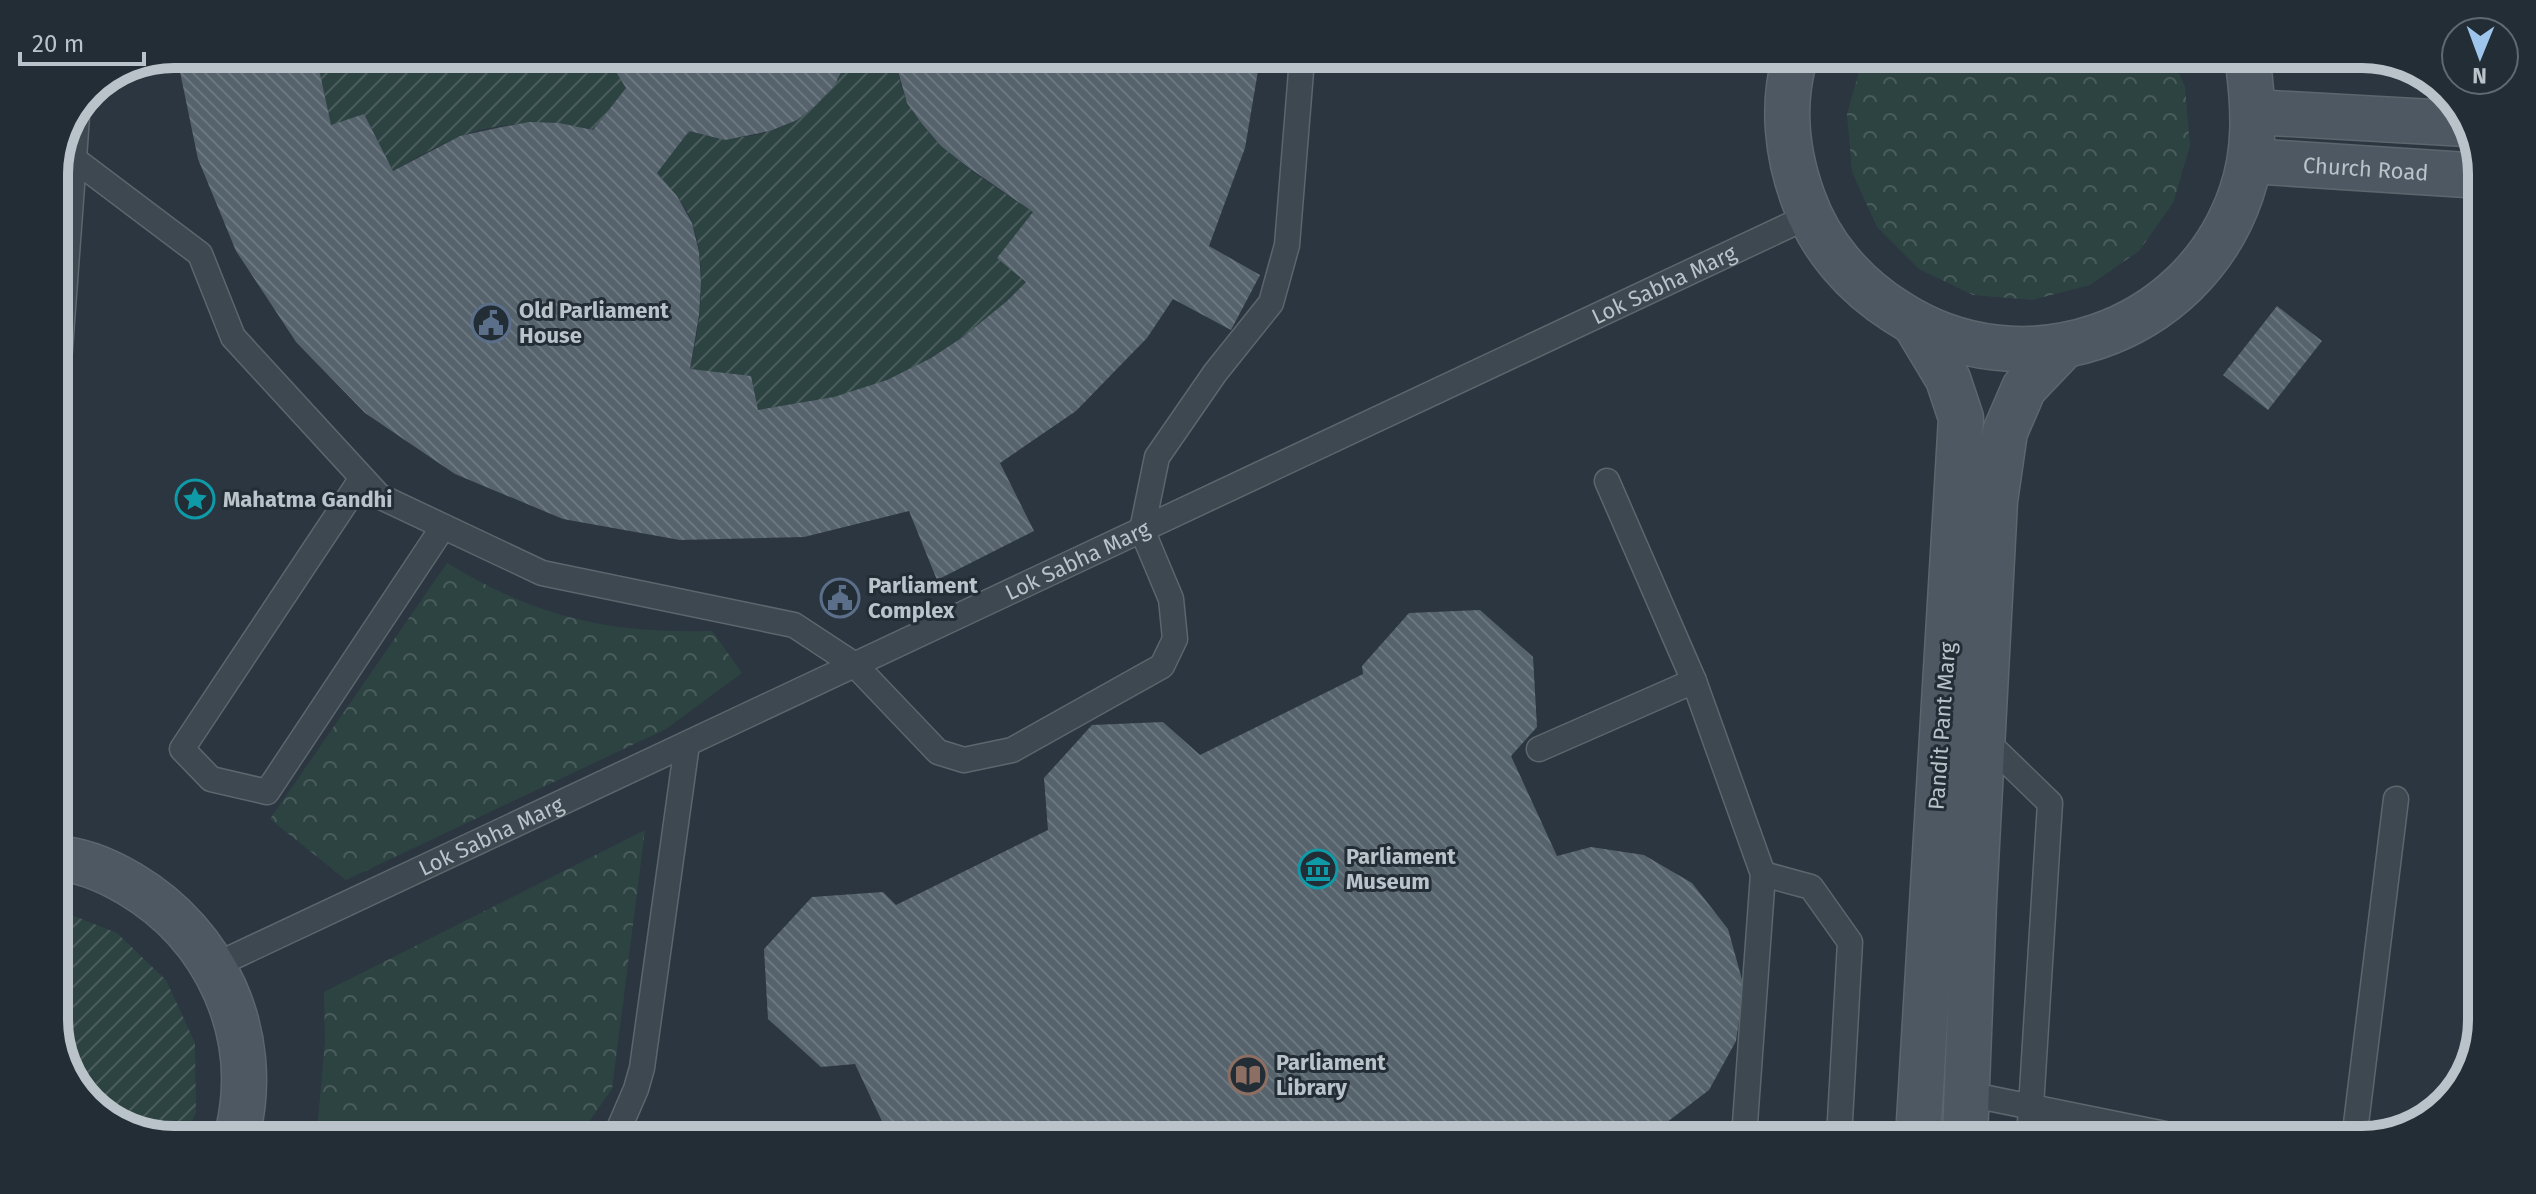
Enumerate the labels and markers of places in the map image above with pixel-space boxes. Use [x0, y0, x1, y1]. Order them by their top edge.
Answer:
place label: Old Parliament House [519, 297, 669, 349]
public building icon: Old Parliament House [470, 302, 512, 344]
place icon: Mahatma Gandhi [174, 478, 216, 520]
place label: Mahatma Gandhi [223, 486, 393, 513]
place label: Parliament Complex [868, 572, 978, 624]
public building icon: Parliament Complex [819, 577, 861, 619]
place label: Parliament Museum [1346, 843, 1456, 895]
museum icon: Parliament Museum [1297, 848, 1339, 890]
place label: Parliament Library [1276, 1049, 1386, 1101]
library icon: Parliament Library [1227, 1054, 1269, 1096]

